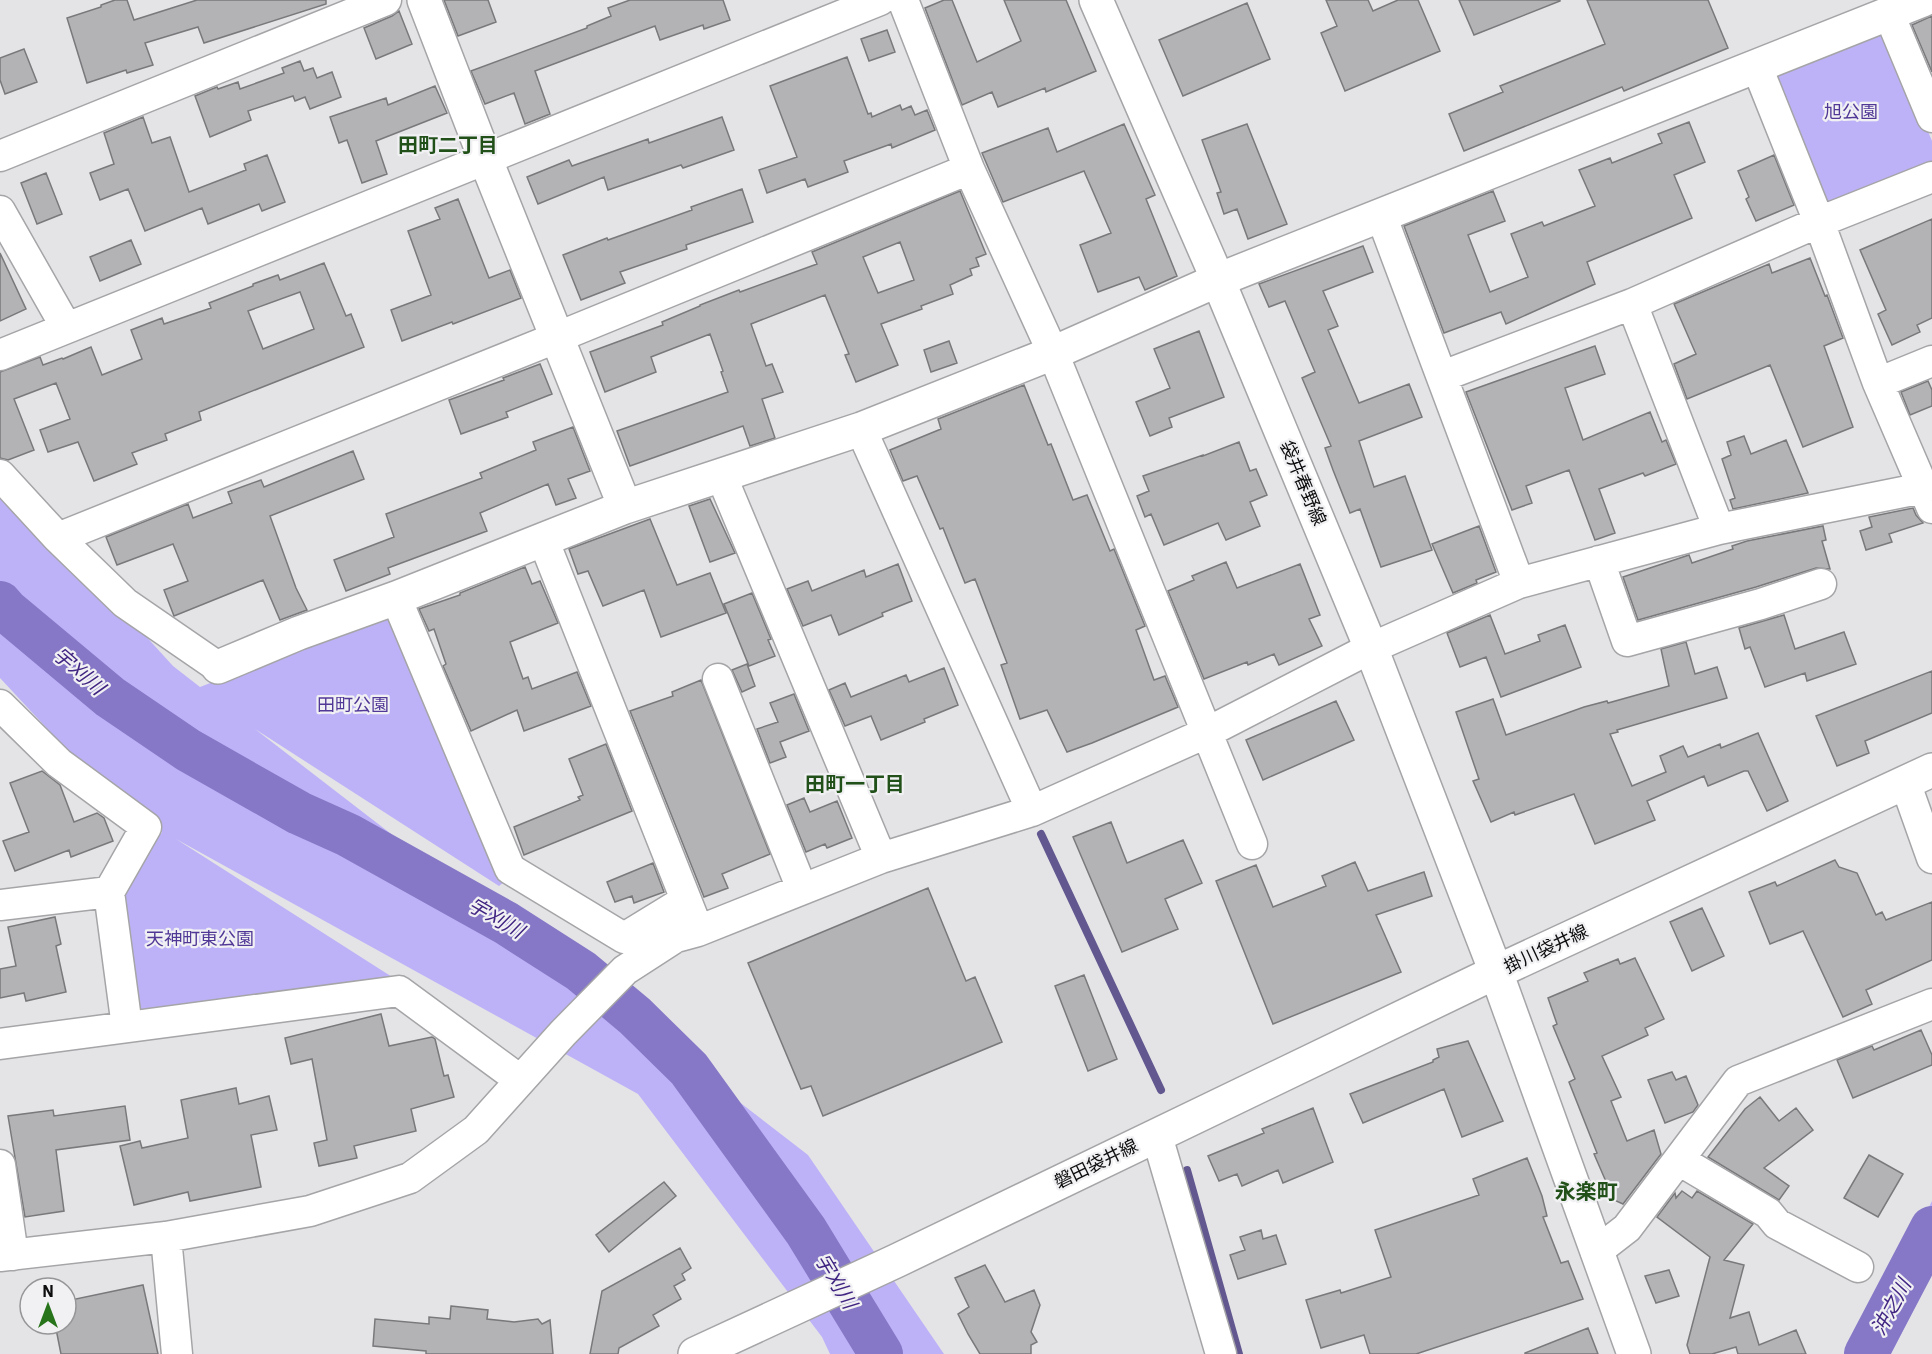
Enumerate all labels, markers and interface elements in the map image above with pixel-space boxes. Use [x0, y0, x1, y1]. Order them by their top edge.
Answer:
park label: 旭公園 [1824, 100, 1878, 123]
district label: 田町二丁目 [398, 131, 498, 158]
street label: 袋井春野線 [1275, 437, 1332, 529]
water label: 宇刈川 [48, 641, 112, 702]
park label: 田町公園 [317, 693, 389, 716]
district label: 田町一丁目 [805, 770, 905, 797]
water label: 宇刈川 [464, 891, 531, 945]
street label: 掛川袋井線 [1500, 919, 1591, 978]
park label: 天神町東公園 [146, 927, 254, 950]
street label: 磐田袋井線 [1050, 1133, 1141, 1194]
district label: 永楽町 [1555, 1177, 1618, 1205]
water label: 宇刈川 [809, 1248, 864, 1315]
water label: 沖之川 [1865, 1272, 1918, 1340]
north arrow [18, 1276, 78, 1336]
text: N [42, 1281, 54, 1301]

